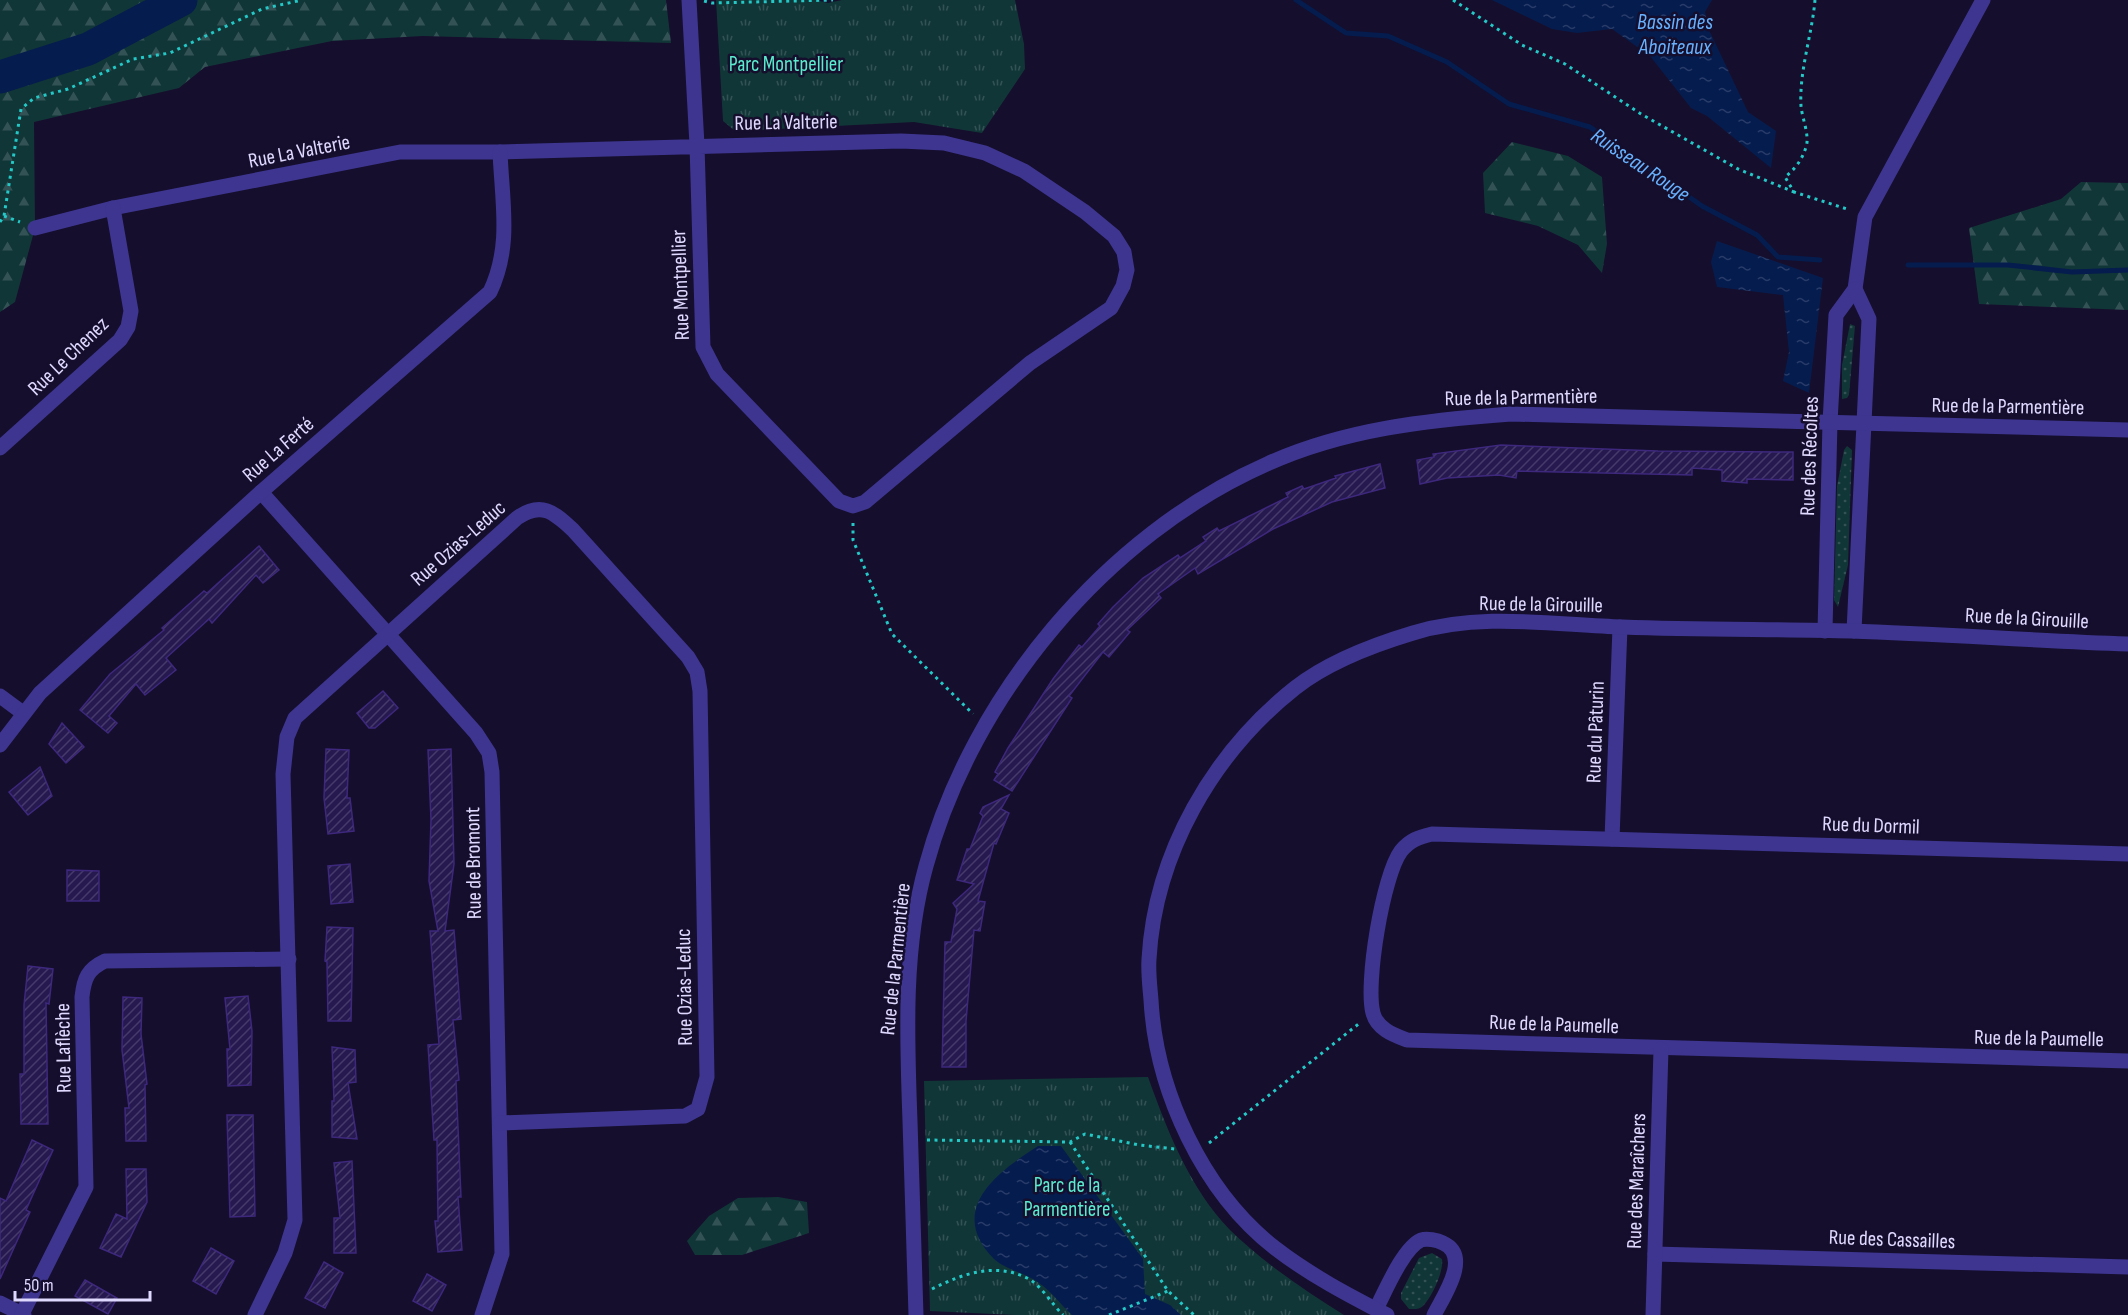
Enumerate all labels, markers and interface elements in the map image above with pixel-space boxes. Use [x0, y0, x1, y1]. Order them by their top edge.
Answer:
water label: Bassin des Aboiteaux [1637, 9, 1713, 61]
park label: Parc Montpellier [729, 52, 843, 77]
street label: Rue La Valterie [734, 109, 838, 136]
water label: Ruisseau Rouge [1586, 122, 1695, 208]
street label: Rue La Valterie [246, 129, 352, 174]
street label: Rue Montpellier [666, 229, 695, 341]
street label: Rue Le Chenez [23, 312, 114, 401]
street label: Rue de la Parmentière [1444, 384, 1598, 411]
street label: Rue de la Parmentière [1931, 393, 2085, 420]
street label: Rue des Récoltes [1795, 396, 1824, 516]
street label: Rue La Ferté [237, 412, 319, 487]
street label: Rue Ozias-Leduc [406, 495, 511, 591]
street label: Rue de la Girouille [1479, 591, 1603, 618]
street label: Rue de la Girouille [1964, 603, 2089, 634]
street label: Rue du Pâturin [1581, 681, 1610, 783]
street label: Rue de Bromont [460, 807, 487, 919]
street label: Rue du Dormil [1822, 811, 1920, 840]
street label: Rue de la Parmentière [875, 882, 916, 1036]
street label: Rue Ozias-Leduc [671, 928, 698, 1046]
street label: Rue Laflèche [50, 1003, 77, 1093]
street label: Rue de la Paumelle [1489, 1010, 1619, 1039]
street label: Rue de la Paumelle [1974, 1025, 2104, 1052]
street label: Rue des Maraîchers [1622, 1113, 1651, 1249]
park label: Parc de la Parmentière [1024, 1173, 1110, 1222]
street label: Rue des Cassailles [1828, 1225, 1956, 1254]
scale bar [15, 1264, 150, 1302]
text: 50 m [24, 1275, 54, 1296]

